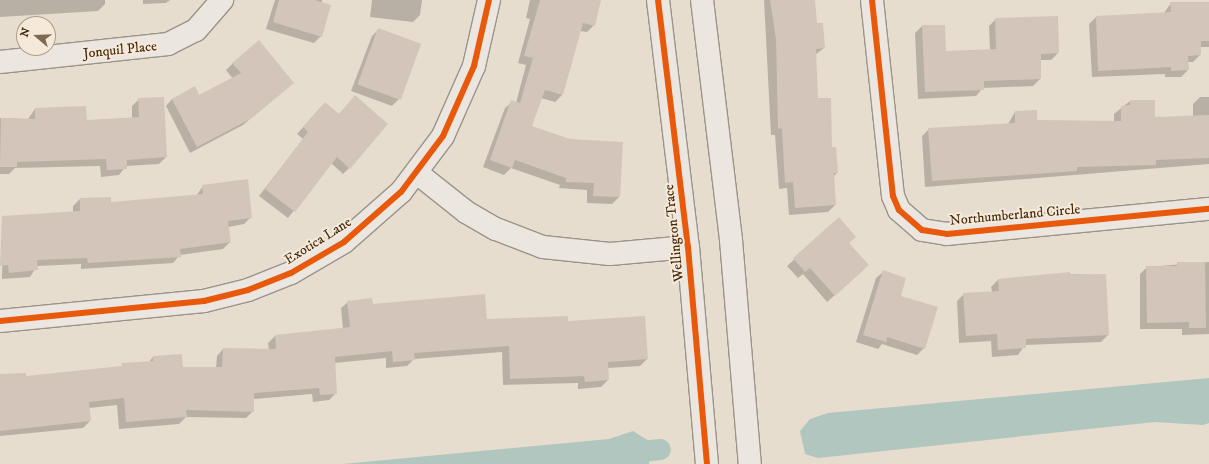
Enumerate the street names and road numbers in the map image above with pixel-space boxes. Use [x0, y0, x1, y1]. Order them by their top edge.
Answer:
street label: Jonquil Place [82, 38, 158, 62]
street label: Wellington Trace [661, 183, 687, 283]
street label: Northumberland Circle [949, 201, 1081, 229]
street label: Exotica Lane [281, 214, 355, 268]

